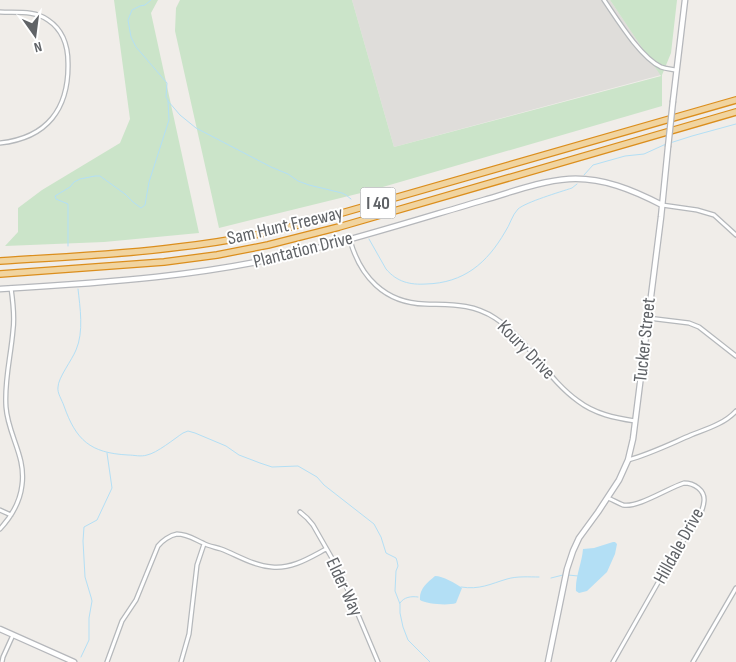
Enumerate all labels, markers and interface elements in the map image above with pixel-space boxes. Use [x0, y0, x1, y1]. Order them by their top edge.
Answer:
north arrow [10, 10, 60, 60]
text: N [32, 38, 44, 56]
road number: I 40 [360, 188, 396, 218]
street label: Sam Hunt Freeway [225, 201, 346, 250]
street label: Plantation Drive [251, 227, 355, 273]
street label: Tucker Street [629, 296, 661, 383]
street label: Koury Drive [492, 316, 560, 384]
street label: Hilldale Drive [649, 504, 709, 588]
street label: Elder Way [321, 554, 368, 620]

